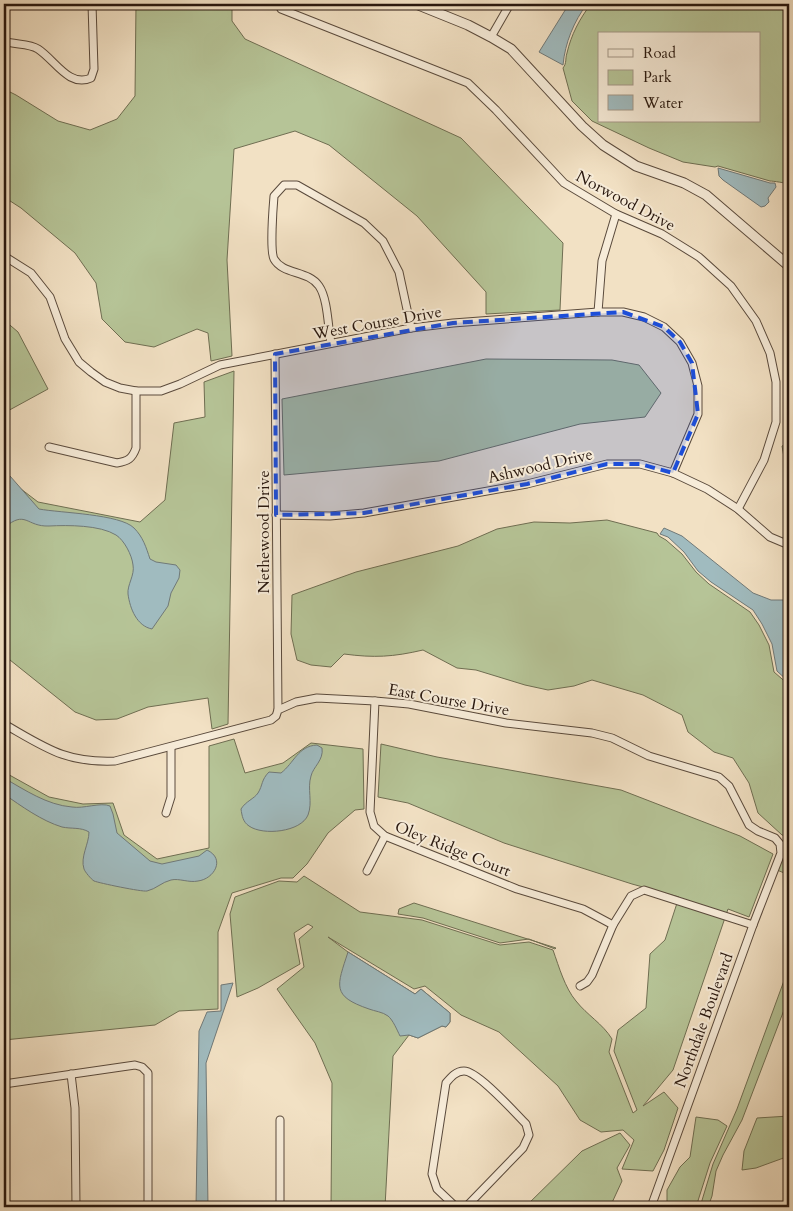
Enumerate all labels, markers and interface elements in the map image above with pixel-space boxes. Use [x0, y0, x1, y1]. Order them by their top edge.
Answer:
legend [598, 32, 760, 122]
text: Road [643, 43, 676, 63]
text: Park [643, 67, 672, 87]
text: Water [642, 93, 684, 113]
street label: Norwood Drive [572, 165, 679, 236]
street label: West Course Drive [310, 301, 443, 345]
street label: Ashwood Drive [486, 443, 595, 489]
street label: Nethewood Drive [253, 470, 275, 594]
street label: East Course Drive [387, 679, 511, 721]
street label: Oley Ridge Court [391, 816, 514, 882]
street label: Northdale Boulevard [669, 949, 739, 1091]

